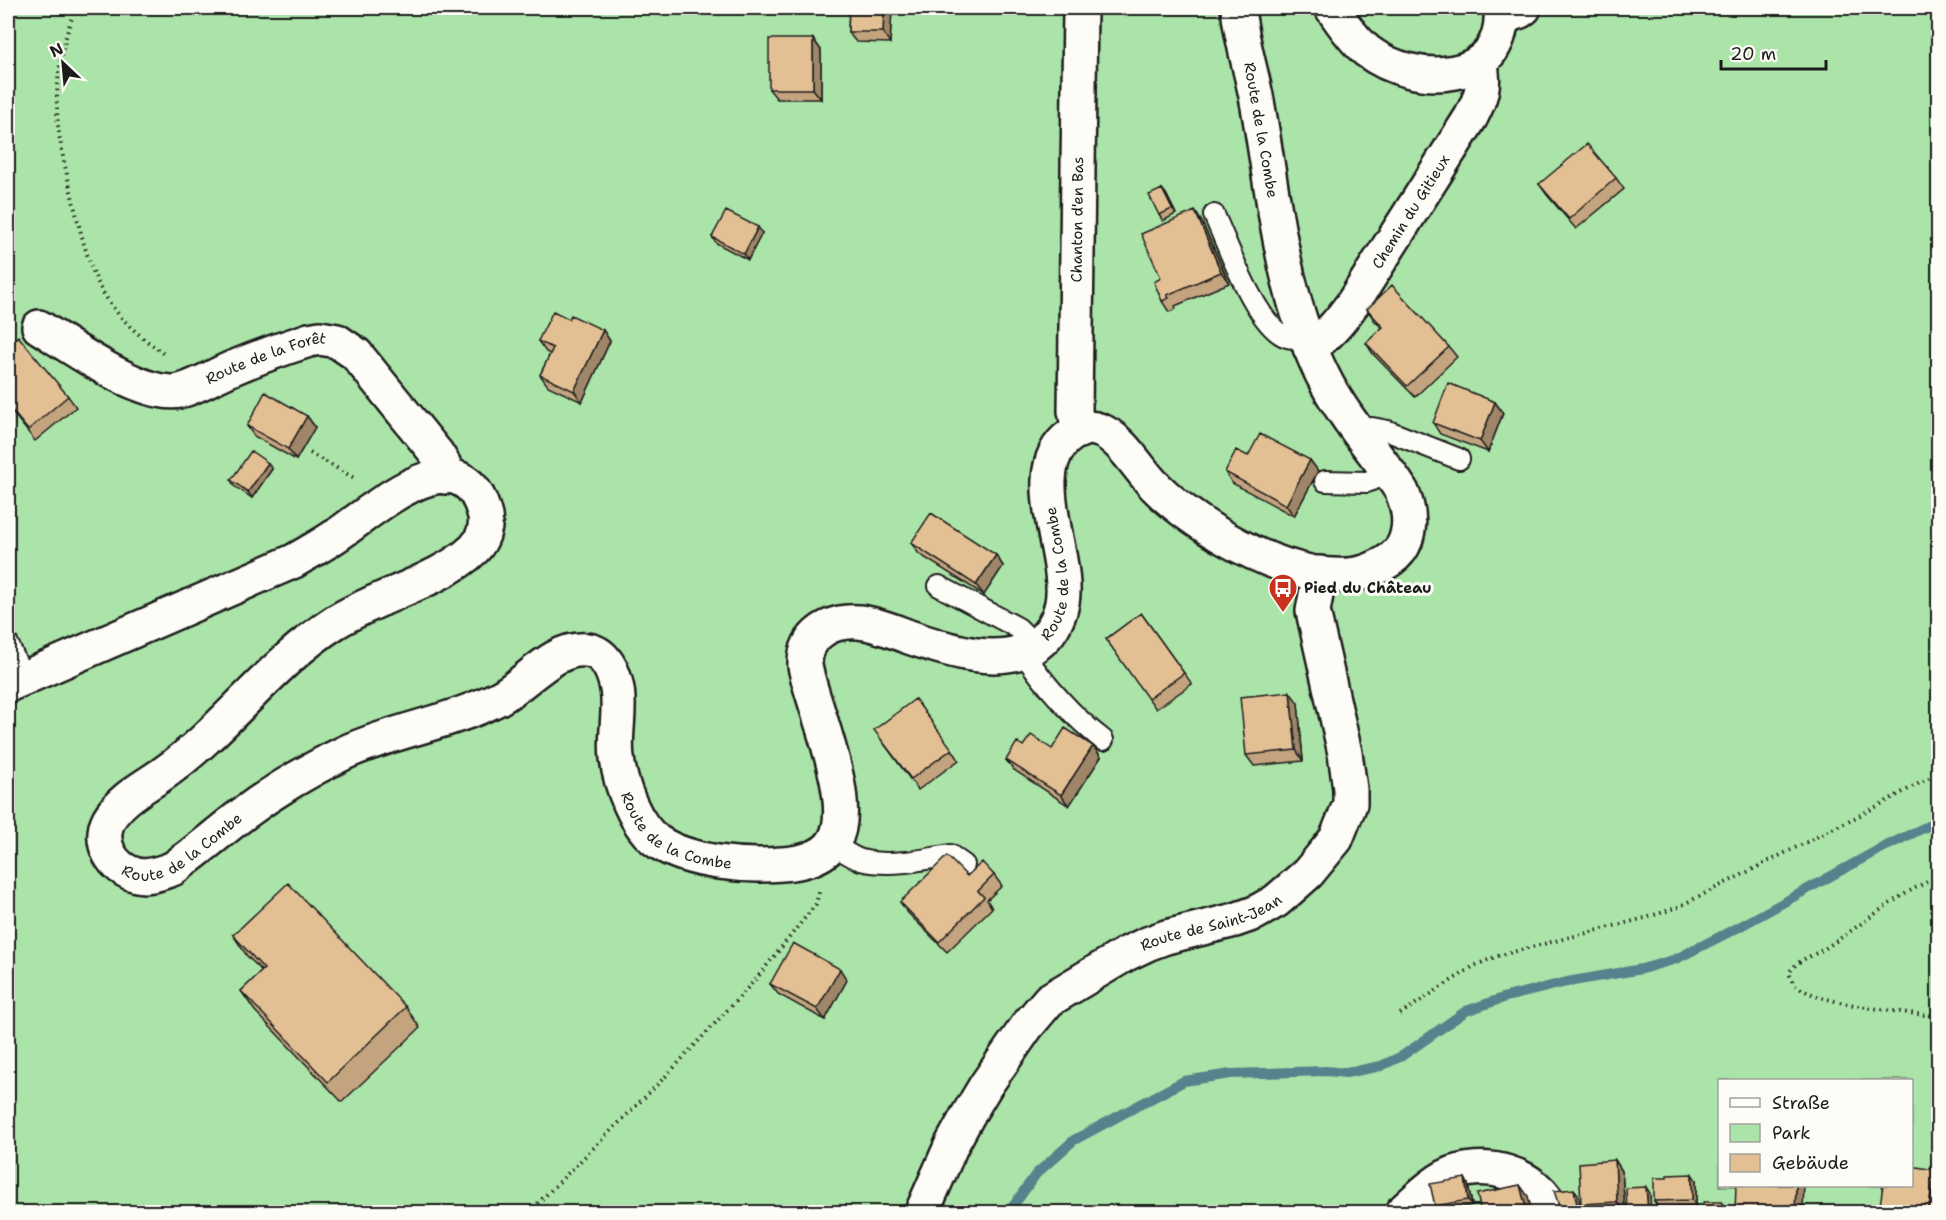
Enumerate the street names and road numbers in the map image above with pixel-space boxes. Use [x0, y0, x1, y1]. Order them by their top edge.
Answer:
street label: Route de la Combe [1239, 61, 1283, 199]
street label: Chemin du Gitieux [1367, 151, 1455, 273]
street label: Chanton d'en Bas [1067, 156, 1088, 282]
street label: Route de la Forêt [202, 328, 328, 389]
street label: Route de la Combe [1036, 505, 1073, 645]
street label: Route de la Combe [616, 789, 733, 874]
street label: Route de la Combe [118, 808, 246, 886]
street label: Route de Saint-Jean [1137, 890, 1286, 956]

